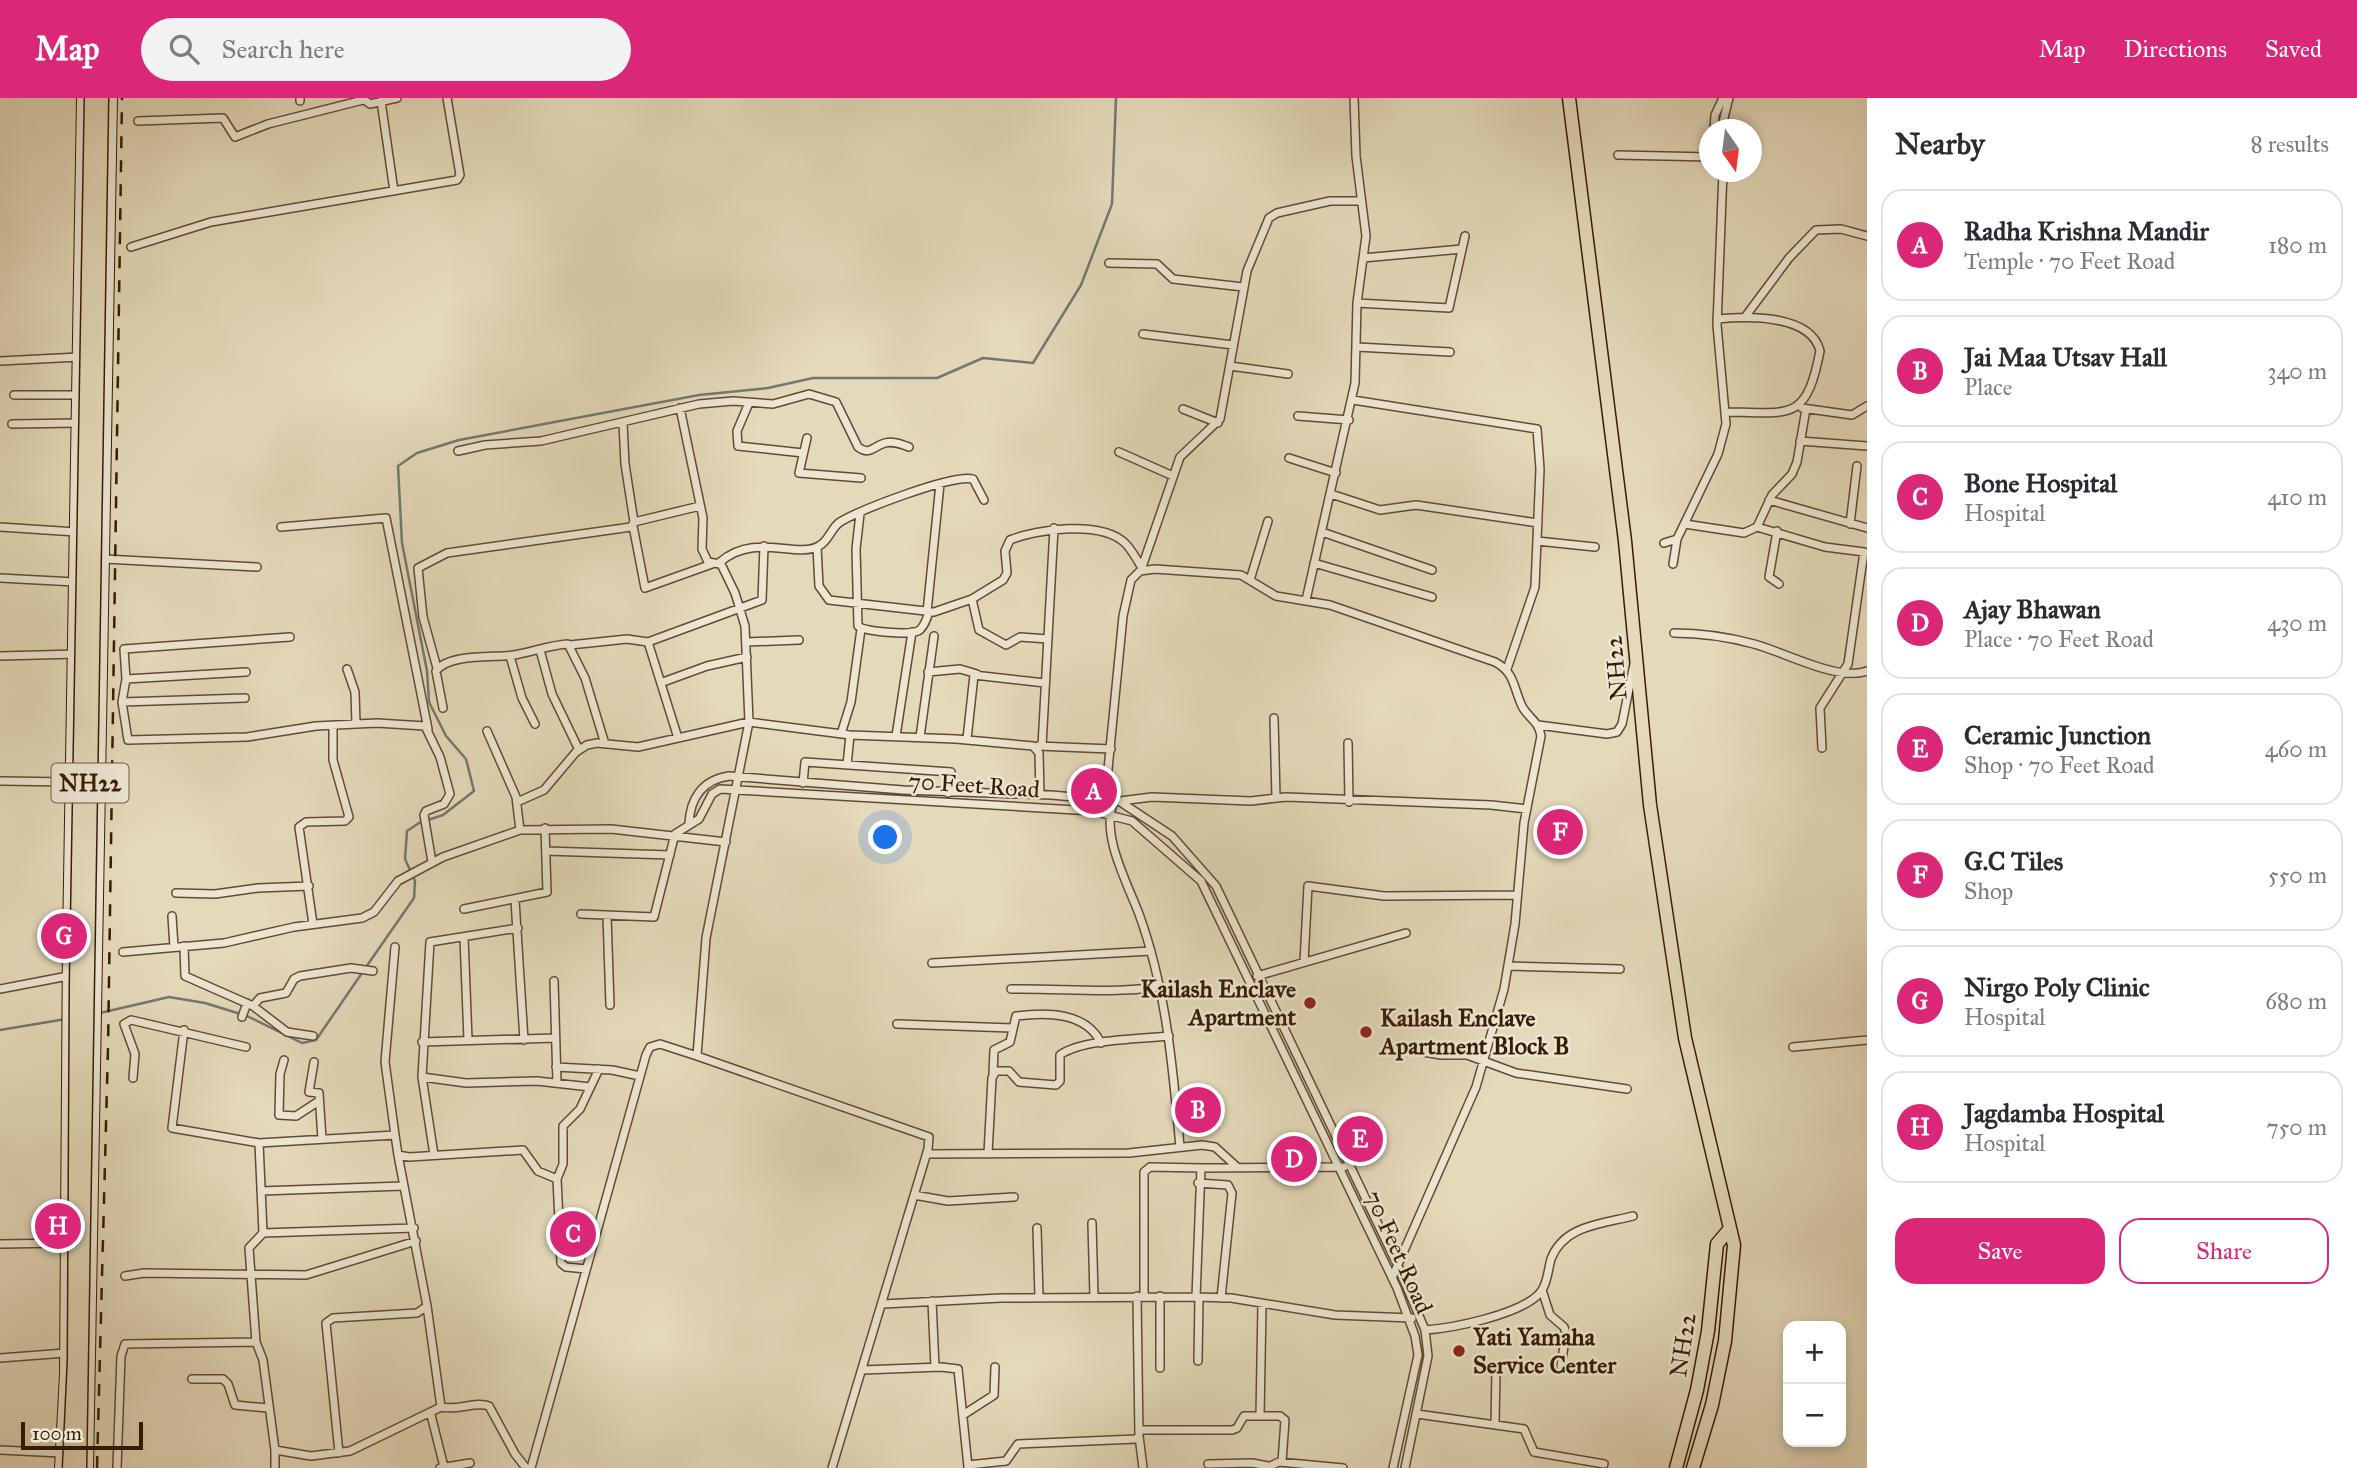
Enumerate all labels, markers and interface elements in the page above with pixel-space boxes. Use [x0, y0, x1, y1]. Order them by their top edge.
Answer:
search box [141, 18, 631, 81]
text: Map [35, 29, 99, 69]
icon: search [165, 30, 203, 68]
text: Search here [221, 33, 345, 65]
text: Map [2039, 34, 2086, 64]
text: Directions [2124, 34, 2227, 64]
text: Saved [2265, 34, 2322, 64]
north arrow [1699, 119, 1762, 182]
text: Nearby [1895, 126, 1985, 162]
text: 8 results [2250, 130, 2329, 158]
text: Radha Krishna Mandir [1964, 215, 2209, 247]
text: A [1912, 231, 1928, 259]
text: 180 m [2268, 231, 2327, 259]
text: Temple · 70 Feet Road [1964, 247, 2175, 275]
text: Jai Maa Utsav Hall [1964, 341, 2167, 373]
text: B [1912, 357, 1928, 385]
text: 340 m [2267, 357, 2327, 385]
text: Place [1964, 373, 2012, 401]
text: Bone Hospital [1964, 467, 2117, 499]
text: C [1912, 483, 1928, 511]
text: 410 m [2268, 483, 2327, 511]
text: Hospital [1964, 499, 2046, 527]
text: Ajay Bhawan [1964, 593, 2101, 625]
text: D [1911, 609, 1929, 637]
text: 430 m [2267, 609, 2327, 637]
text: Place · 70 Feet Road [1964, 625, 2154, 653]
street label: NH22 [1598, 634, 1634, 702]
text: Ceramic Junction [1964, 719, 2151, 751]
text: E [1912, 735, 1928, 763]
text: 460 m [2265, 735, 2327, 763]
text: Shop · 70 Feet Road [1964, 751, 2155, 779]
road number: NH22 [52, 764, 128, 803]
street label: 70 Feet Road [907, 765, 1041, 805]
pin: A [1071, 765, 1117, 817]
pin: F [1537, 806, 1583, 858]
your location [868, 820, 902, 854]
text: G.C Tiles [1964, 845, 2063, 877]
text: F [1912, 861, 1928, 889]
text: 550 m [2268, 861, 2327, 889]
text: Shop [1964, 877, 2013, 905]
pin: G [41, 910, 87, 962]
text: Nirgo Poly Clinic [1964, 971, 2150, 1003]
place label: Kailash Enclave Apartment [1140, 974, 1297, 1032]
text: G [1912, 987, 1928, 1015]
text: 680 m [2265, 987, 2327, 1015]
marker: Kailash Enclave Apartment [1302, 995, 1318, 1011]
place label: Kailash Enclave Apartment Block B [1378, 1003, 1569, 1061]
text: Hospital [1964, 1003, 2046, 1031]
marker: Kailash Enclave Apartment Block B [1358, 1024, 1374, 1040]
pin: B [1175, 1084, 1221, 1136]
text: Jagdamba Hospital [1964, 1097, 2164, 1129]
pin: E [1337, 1113, 1383, 1165]
text: H [1910, 1113, 1930, 1141]
text: 750 m [2266, 1113, 2327, 1141]
text: Hospital [1964, 1129, 2046, 1157]
pin: D [1271, 1133, 1317, 1185]
street label: 70 Feet Road [1358, 1186, 1440, 1318]
pin: H [35, 1200, 81, 1252]
pin: C [550, 1208, 596, 1260]
button: Save [1895, 1218, 2105, 1284]
button: Share [2119, 1218, 2329, 1284]
street label: NH22 [1663, 1311, 1703, 1379]
map controls [1783, 1321, 1846, 1447]
button: + [1783, 1321, 1846, 1384]
place label: Yati Yamaha Service Center [1472, 1322, 1617, 1380]
marker: Yati Yamaha Service Center [1451, 1343, 1467, 1359]
button: − [1783, 1384, 1846, 1447]
scale bar [21, 1419, 144, 1451]
text: 100 m [32, 1422, 82, 1445]

